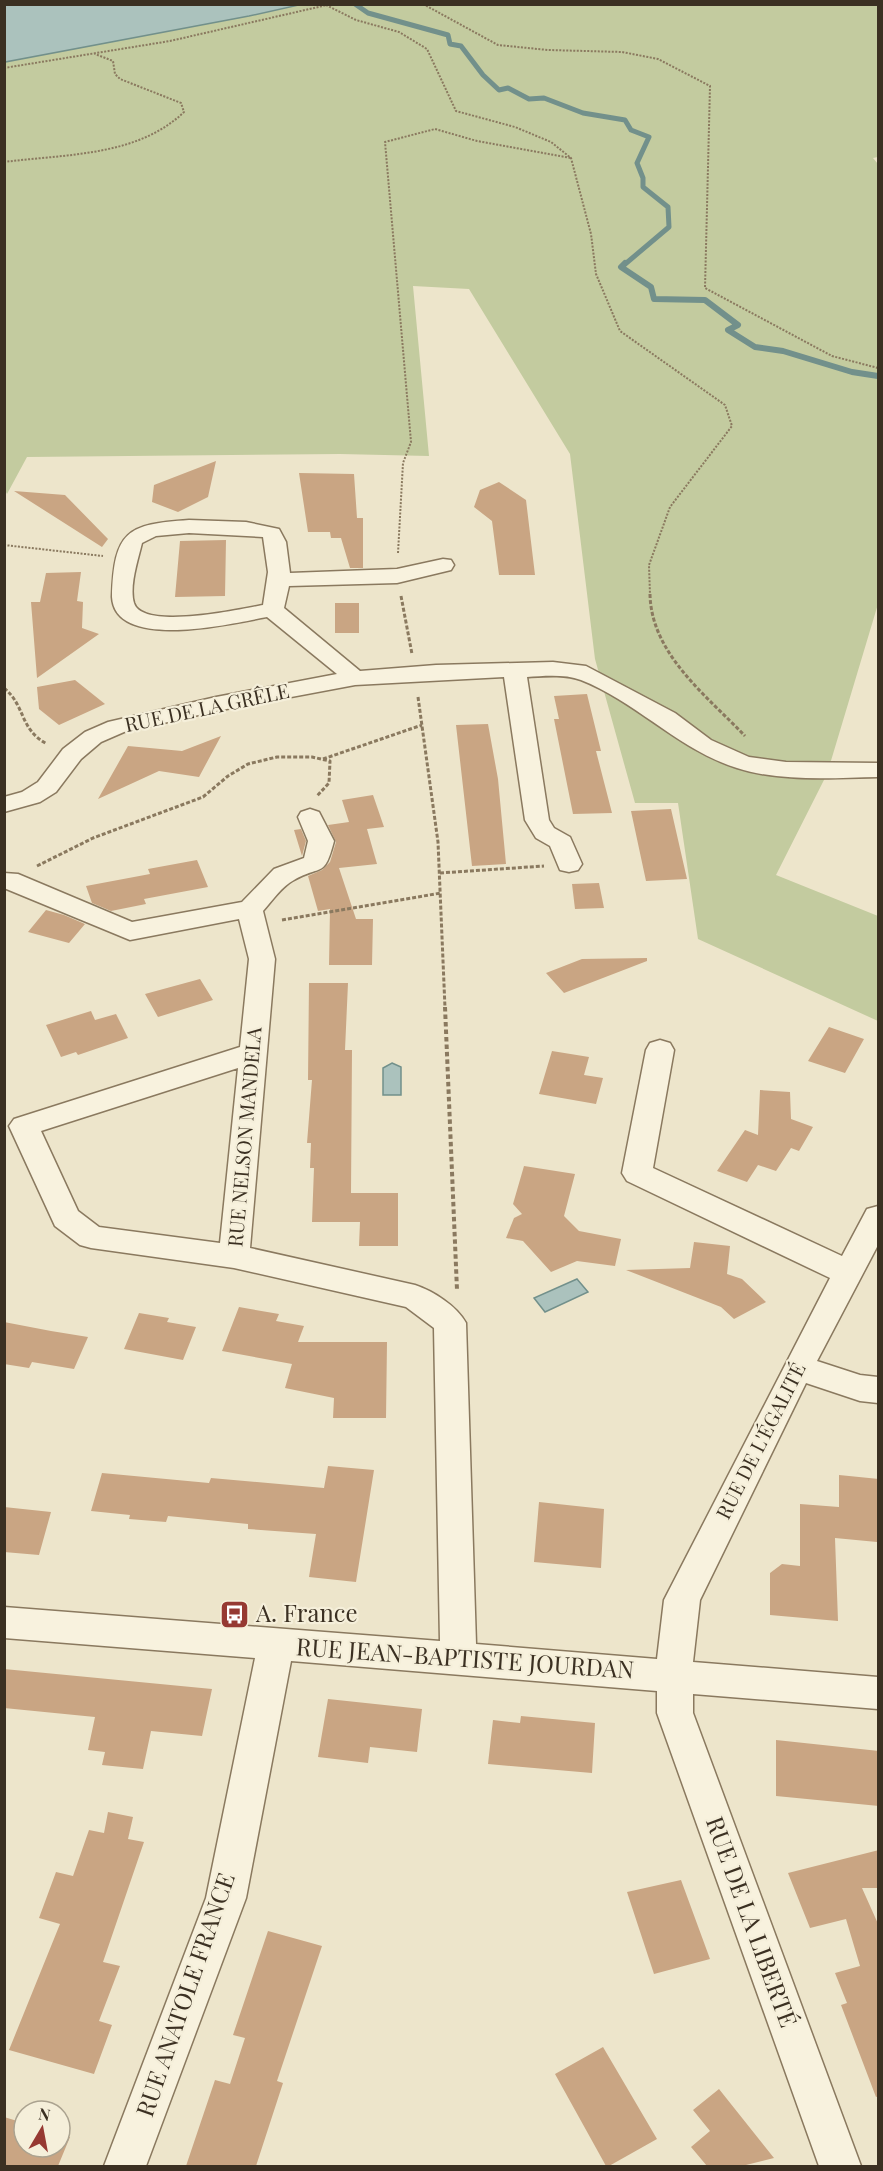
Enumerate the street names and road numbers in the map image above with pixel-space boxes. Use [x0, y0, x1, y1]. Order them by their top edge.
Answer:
street label: RUE DE LA GRÊLE [122, 676, 291, 737]
street label: RUE NELSON MANDELA [220, 1025, 267, 1248]
street label: RUE DE L'ÉGALITÉ [709, 1357, 811, 1523]
street label: RUE JEAN-BAPTISTE JOURDAN [295, 1629, 635, 1685]
street label: RUE DE LA LIBERTÉ [700, 1812, 806, 2031]
street label: RUE ANATOLE FRANCE [127, 1868, 241, 2121]

